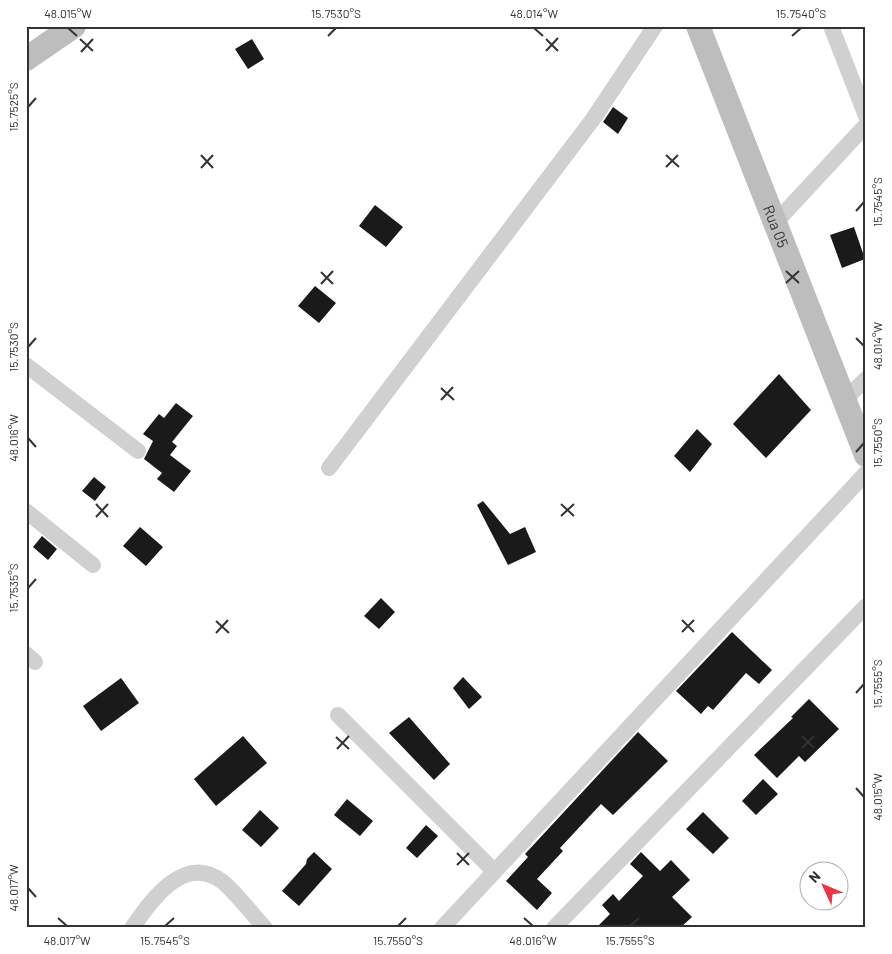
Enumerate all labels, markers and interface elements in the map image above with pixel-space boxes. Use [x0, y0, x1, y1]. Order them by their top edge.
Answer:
text: 48.015°W [44, 6, 92, 20]
text: 15.7530°S [311, 6, 361, 20]
text: 48.014°W [510, 6, 559, 20]
text: 15.7540°S [776, 6, 826, 20]
text: 15.7525°S [6, 82, 20, 132]
text: 15.7545°S [870, 177, 884, 227]
street label: Rua 05 [760, 202, 793, 250]
text: 48.014°W [870, 321, 884, 370]
text: 15.7530°S [6, 322, 20, 372]
text: 48.016°W [6, 414, 20, 462]
text: 15.7550°S [870, 418, 884, 468]
text: 15.7535°S [6, 563, 20, 613]
text: 15.7555°S [870, 659, 884, 709]
text: 48.015°W [870, 773, 884, 821]
north arrow [800, 862, 850, 912]
text: 48.017°W [6, 864, 20, 912]
text: N [805, 867, 824, 886]
text: 48.017°W [43, 933, 91, 947]
text: 15.7545°S [140, 933, 190, 947]
text: 15.7550°S [373, 933, 423, 947]
text: 48.016°W [509, 933, 557, 947]
text: 15.7555°S [605, 933, 655, 947]

